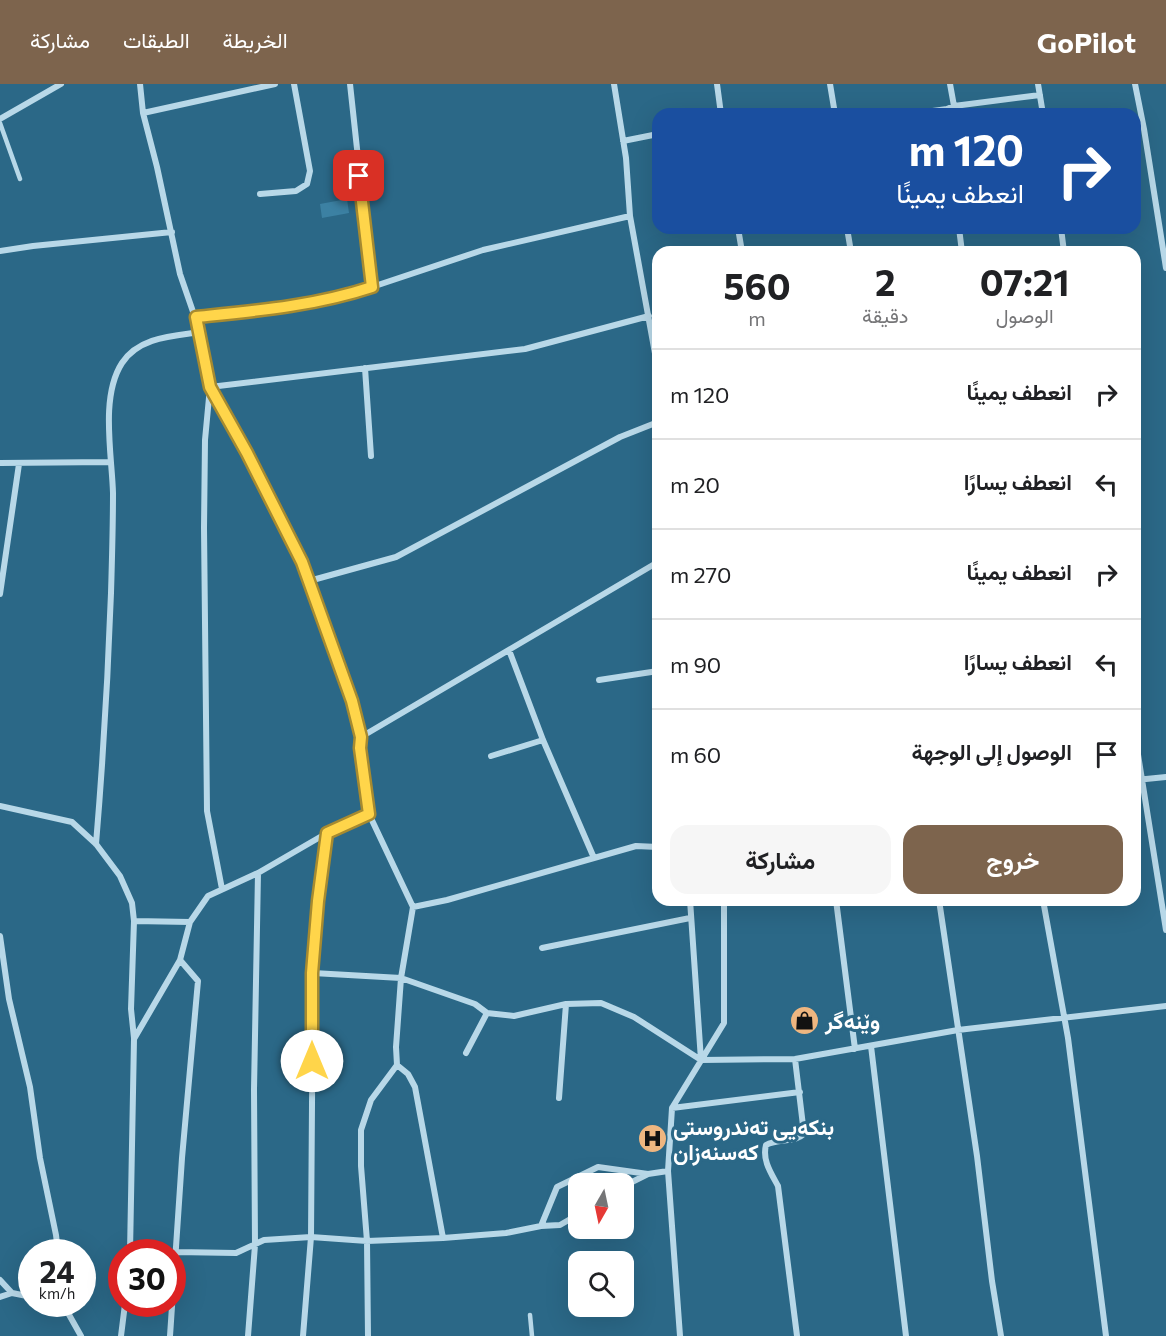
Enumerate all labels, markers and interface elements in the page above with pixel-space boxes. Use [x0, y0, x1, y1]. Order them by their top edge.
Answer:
text: GoPilot [1037, 25, 1136, 59]
text: مشاركة [30, 27, 90, 52]
text: الطبقات [123, 27, 190, 52]
text: الخريطة [223, 27, 288, 52]
text: 120 m [909, 123, 1024, 175]
icon: right [1045, 132, 1123, 210]
pin [333, 150, 384, 201]
icon: arrive [342, 159, 375, 192]
text: انعطف يمينًا [896, 176, 1024, 209]
text: 2 [875, 259, 895, 303]
text: 07:21 [980, 259, 1070, 303]
text: 560 [724, 263, 791, 307]
text: دقيقة [862, 303, 908, 327]
text: الوصول [996, 303, 1054, 327]
text: m [748, 306, 766, 330]
text: انعطف يمينًا [966, 378, 1072, 405]
icon: right [1090, 378, 1123, 411]
text: 120 m [670, 381, 729, 408]
text: انعطف يسارًا [964, 468, 1072, 495]
icon: left [1090, 468, 1123, 501]
text: 20 m [670, 471, 720, 498]
text: انعطف يمينًا [966, 558, 1072, 585]
icon: right [1090, 558, 1123, 591]
text: 270 m [670, 561, 731, 588]
text: انعطف يسارًا [964, 648, 1072, 675]
icon: left [1090, 648, 1123, 681]
text: 90 m [670, 651, 721, 678]
text: الوصول إلى الوجهة [912, 738, 1072, 765]
icon: arrive [1090, 738, 1123, 771]
text: 60 m [670, 741, 721, 768]
button: مشاركة [670, 825, 891, 894]
button: خروج [903, 825, 1123, 894]
shop icon: وێنەگر [788, 1004, 820, 1036]
place label: وێنەگر [824, 1007, 880, 1035]
position arrow [280, 1029, 344, 1093]
place label: بنکەیی تەندروستی کەسنەزان [673, 1113, 834, 1166]
hospital icon: بنکەیی تەندروستی کەسنەزان [636, 1123, 668, 1155]
north arrow [568, 1173, 634, 1239]
map controls [568, 1173, 634, 1317]
speed limit sign: 30 [108, 1239, 186, 1317]
button: search [568, 1251, 634, 1317]
text: 24 [39, 1252, 75, 1289]
text: km/h [39, 1284, 75, 1302]

